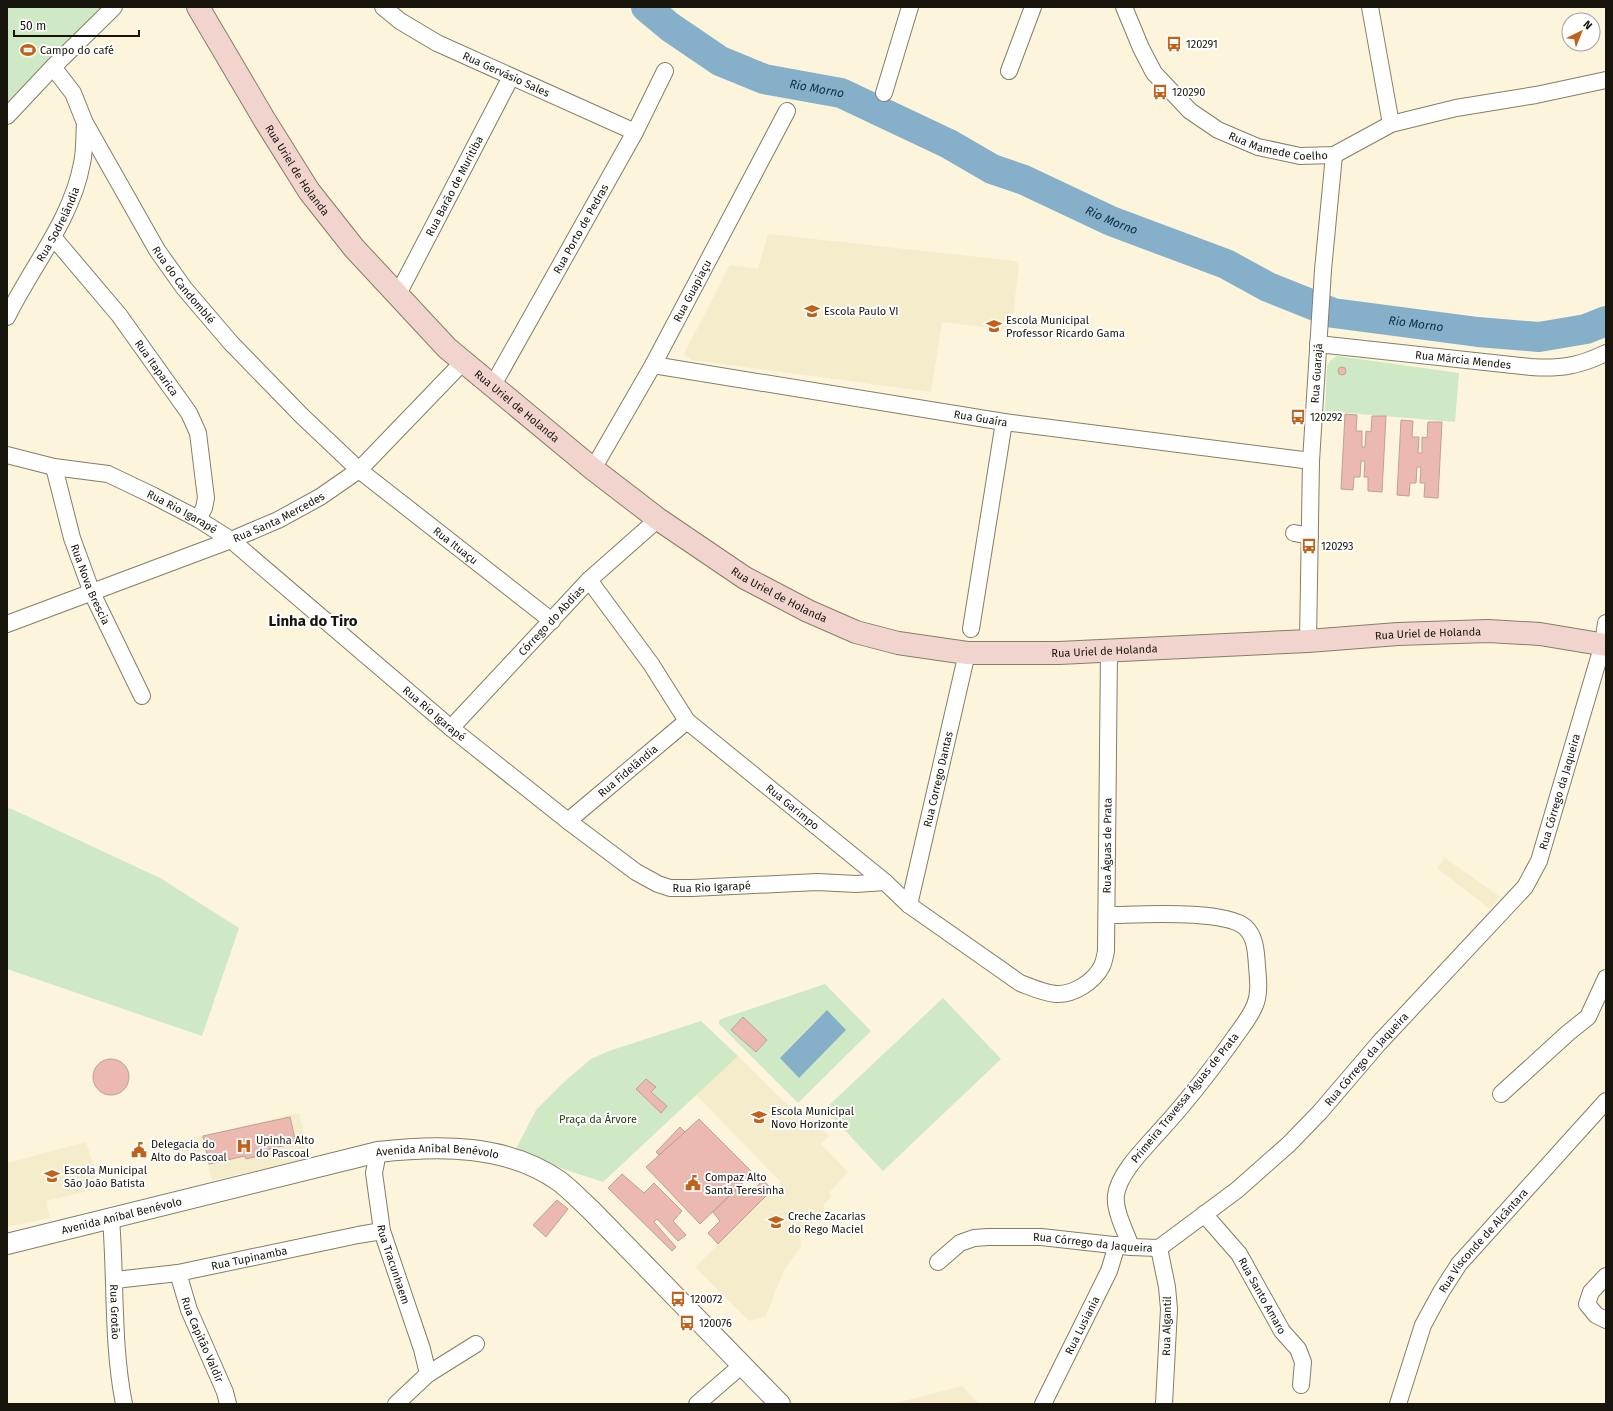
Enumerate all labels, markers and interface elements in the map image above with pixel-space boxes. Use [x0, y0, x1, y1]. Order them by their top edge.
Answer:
scale bar [14, 12, 139, 38]
north arrow [1561, 12, 1601, 52]
text: N [1580, 18, 1595, 32]
text: 50 m [20, 19, 46, 33]
bus stop icon: 120291 [1165, 35, 1183, 53]
place label: 120291 [1186, 38, 1218, 51]
sports icon: Campo do café [19, 41, 37, 59]
place label: Campo do café [40, 44, 114, 57]
street label: Rua Gervásio Sales [461, 49, 552, 99]
water label: Rio Morno [788, 77, 845, 100]
bus stop icon: 120290 [1151, 83, 1169, 101]
place label: 120290 [1172, 86, 1205, 99]
street label: Rua Uriel de Holanda [263, 122, 332, 218]
street label: Rua Mamede Coelho [1227, 129, 1328, 163]
street label: Rua Barão de Muritiba [423, 134, 486, 238]
street label: Rua Porto de Pedras [550, 182, 611, 276]
street label: Rua Sodrelândia [34, 185, 82, 264]
water label: Rio Morno [1083, 203, 1140, 237]
street label: Rua do Candomblé [150, 244, 218, 326]
street label: Rua Guapiaçu [670, 257, 714, 324]
school or university icon: Escola Paulo VI [803, 302, 821, 320]
place label: Escola Paulo VI [824, 305, 899, 318]
water label: Rio Morno [1388, 313, 1444, 334]
place label: Escola Municipal Professor Ricardo Gama [1006, 314, 1125, 340]
school or university icon: Escola Municipal Professor Ricardo Gama [985, 317, 1003, 335]
street label: Rua Itaparica [132, 337, 181, 398]
street label: Rua Guarajá [1308, 343, 1325, 404]
street label: Rua Márcia Mendes [1415, 348, 1512, 371]
street label: Rua Uriel de Holanda [472, 367, 562, 445]
street label: Rua Guaíra [953, 407, 1008, 429]
bus stop icon: 120292 [1289, 408, 1307, 426]
place label: 120292 [1310, 411, 1343, 424]
street label: Rua Rio Igarapé [145, 487, 220, 536]
street label: Rua Santa Mercedes [231, 489, 327, 545]
street label: Rua Ituaçu [431, 524, 480, 567]
bus stop icon: 120293 [1300, 537, 1318, 555]
place label: 120293 [1321, 540, 1354, 553]
street label: Rua Nova Brescia [68, 542, 113, 627]
street label: Rua Uriel de Holanda [729, 564, 829, 625]
street label: Córrego do Abdias [515, 583, 587, 658]
district label: Linha do Tiro [269, 612, 358, 630]
street label: Rua Uriel de Holanda [1374, 625, 1481, 642]
street label: Rua Uriel de Holanda [1051, 642, 1158, 660]
street label: Rua Rio Igarapé [400, 683, 468, 744]
street label: Rua Corrego Dantas [921, 730, 955, 828]
street label: Rua Córrego da Jaqueira [1536, 732, 1583, 851]
street label: Rua Fidelândia [595, 742, 660, 800]
street label: Rua Garimpo [763, 781, 822, 832]
street label: Rua Águas de Prata [1099, 798, 1114, 894]
street label: Rua Rio Igarapé [673, 879, 751, 895]
street label: Rua Córrego da Jaqueira [1322, 1010, 1411, 1108]
street label: Primeira Travessa Águas de Prata [1128, 1030, 1242, 1166]
place label: Escola Municipal Novo Horizonte [771, 1105, 854, 1131]
school or university icon: Escola Municipal Novo Horizonte [750, 1108, 768, 1126]
park label: Praça da Árvore [559, 1112, 637, 1126]
place label: Upinha Alto do Pascoal [256, 1134, 314, 1160]
hospital icon: Upinha Alto do Pascoal [235, 1137, 253, 1155]
place label: Delegacia do Alto do Pascoal [151, 1138, 227, 1164]
public building icon: Delegacia do Alto do Pascoal [130, 1141, 148, 1159]
street label: Avenida Aníbal Benévolo [375, 1142, 500, 1161]
place label: Escola Municipal São João Batista [64, 1164, 147, 1190]
school or university icon: Escola Municipal São João Batista [43, 1167, 61, 1185]
place label: Compaz Alto Santa Teresinha [705, 1171, 784, 1197]
public building icon: Compaz Alto Santa Teresinha [684, 1174, 702, 1192]
street label: Rua Visconde de Alcântara [1436, 1186, 1530, 1295]
street label: Avenida Aníbal Benévolo [60, 1194, 183, 1237]
place label: Creche Zacarias do Rego Maciel [788, 1210, 866, 1236]
school or university icon: Creche Zacarias do Rego Maciel [767, 1213, 785, 1231]
street label: Rua Tracunhaem [375, 1224, 413, 1306]
street label: Rua Córrego da Jaqueira [1033, 1230, 1153, 1254]
street label: Rua Tupinamba [210, 1244, 288, 1272]
street label: Rua Santo Amaro [1236, 1255, 1289, 1336]
street label: Rua Grotão [108, 1284, 123, 1340]
bus stop icon: 120072 [669, 1290, 687, 1308]
place label: 120072 [690, 1293, 722, 1306]
street label: Rua Lusiania [1062, 1294, 1102, 1356]
street label: Rua Capitão Valdir [179, 1295, 227, 1385]
street label: Rua Algantil [1160, 1296, 1174, 1356]
bus stop icon: 120076 [678, 1314, 696, 1332]
place label: 120076 [699, 1317, 732, 1330]

